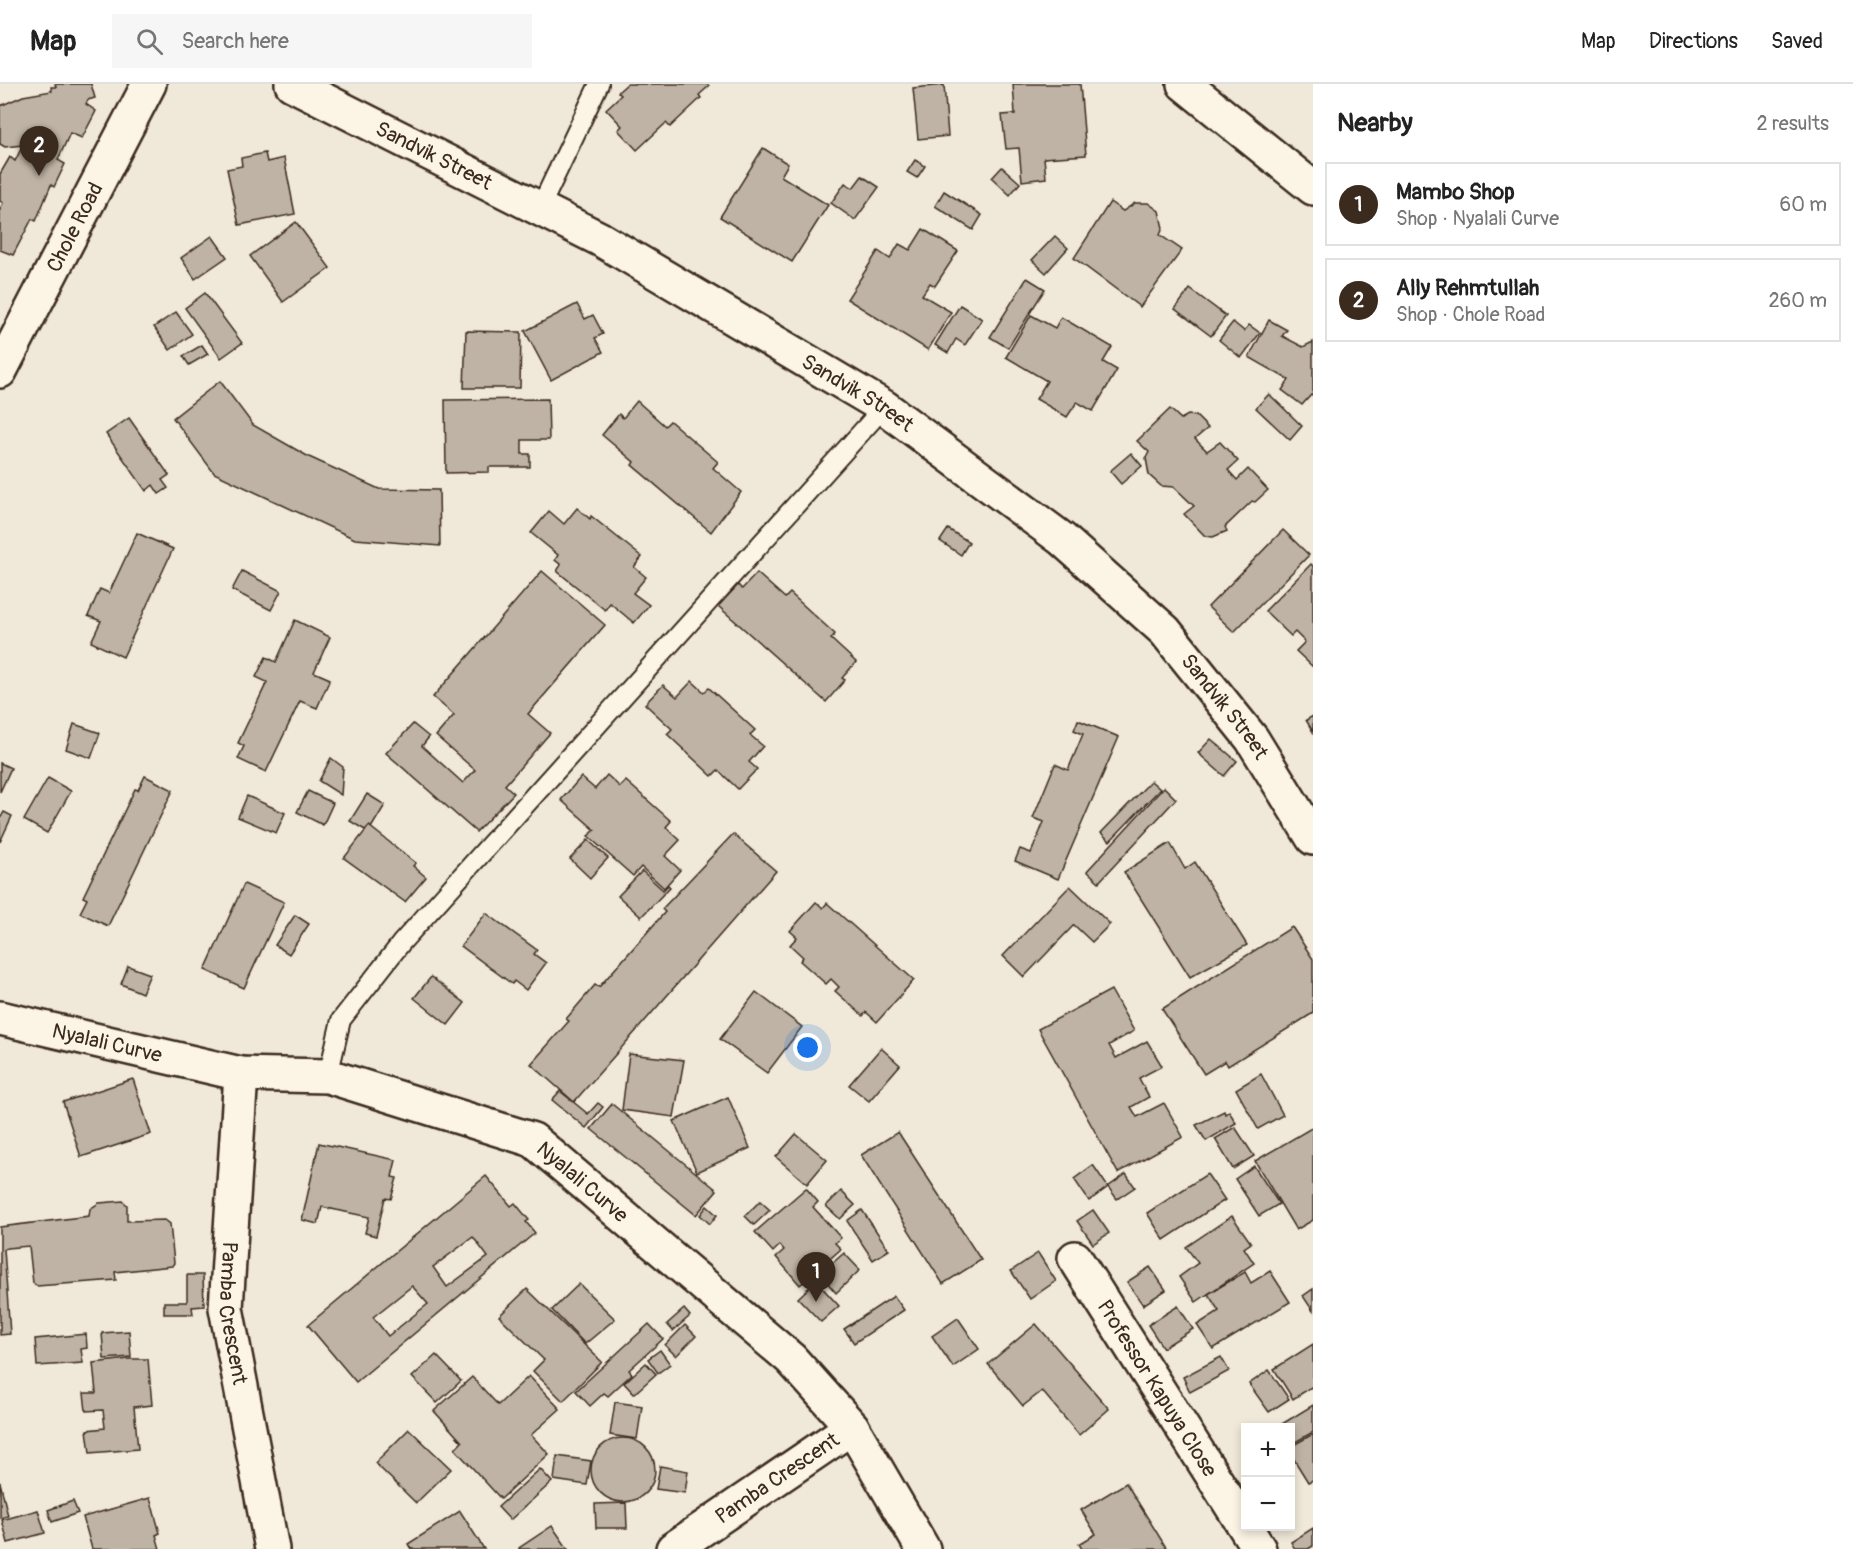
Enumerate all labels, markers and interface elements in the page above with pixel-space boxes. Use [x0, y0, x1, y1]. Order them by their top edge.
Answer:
search box [112, 14, 532, 68]
text: Map [30, 24, 76, 59]
icon: search [133, 25, 166, 58]
text: Search here [181, 27, 289, 55]
text: Map [1581, 28, 1616, 55]
text: Directions [1649, 28, 1738, 55]
text: Saved [1771, 28, 1823, 55]
text: Nearby [1337, 107, 1413, 139]
text: 2 results [1757, 111, 1829, 136]
street label: Sandvik Street [371, 115, 497, 197]
pin: 2 [20, 126, 58, 176]
street label: Chole Road [41, 178, 110, 277]
text: Mambo Shop [1396, 178, 1515, 206]
text: 1 [1355, 192, 1362, 217]
text: 60 m [1780, 192, 1827, 217]
text: Shop · Nyalali Curve [1396, 206, 1559, 231]
text: Ally Rehmtullah [1396, 274, 1539, 302]
text: 2 [1353, 288, 1364, 313]
text: 260 m [1768, 288, 1827, 313]
text: Shop · Chole Road [1396, 302, 1545, 327]
street label: Sandvik Street [797, 348, 919, 439]
street label: Sandvik Street [1175, 649, 1275, 765]
street label: Nyalali Curve [49, 1018, 165, 1069]
your location [793, 1033, 822, 1062]
street label: Nyalali Curve [531, 1136, 634, 1229]
street label: Pamba Crescent [212, 1241, 253, 1387]
pin: 1 [796, 1252, 836, 1302]
street label: Professor Kapuya Close [1091, 1295, 1223, 1483]
map controls [1241, 1423, 1295, 1531]
button: + [1241, 1423, 1295, 1477]
street label: Pamba Crescent [710, 1426, 845, 1530]
button: − [1241, 1477, 1295, 1531]

